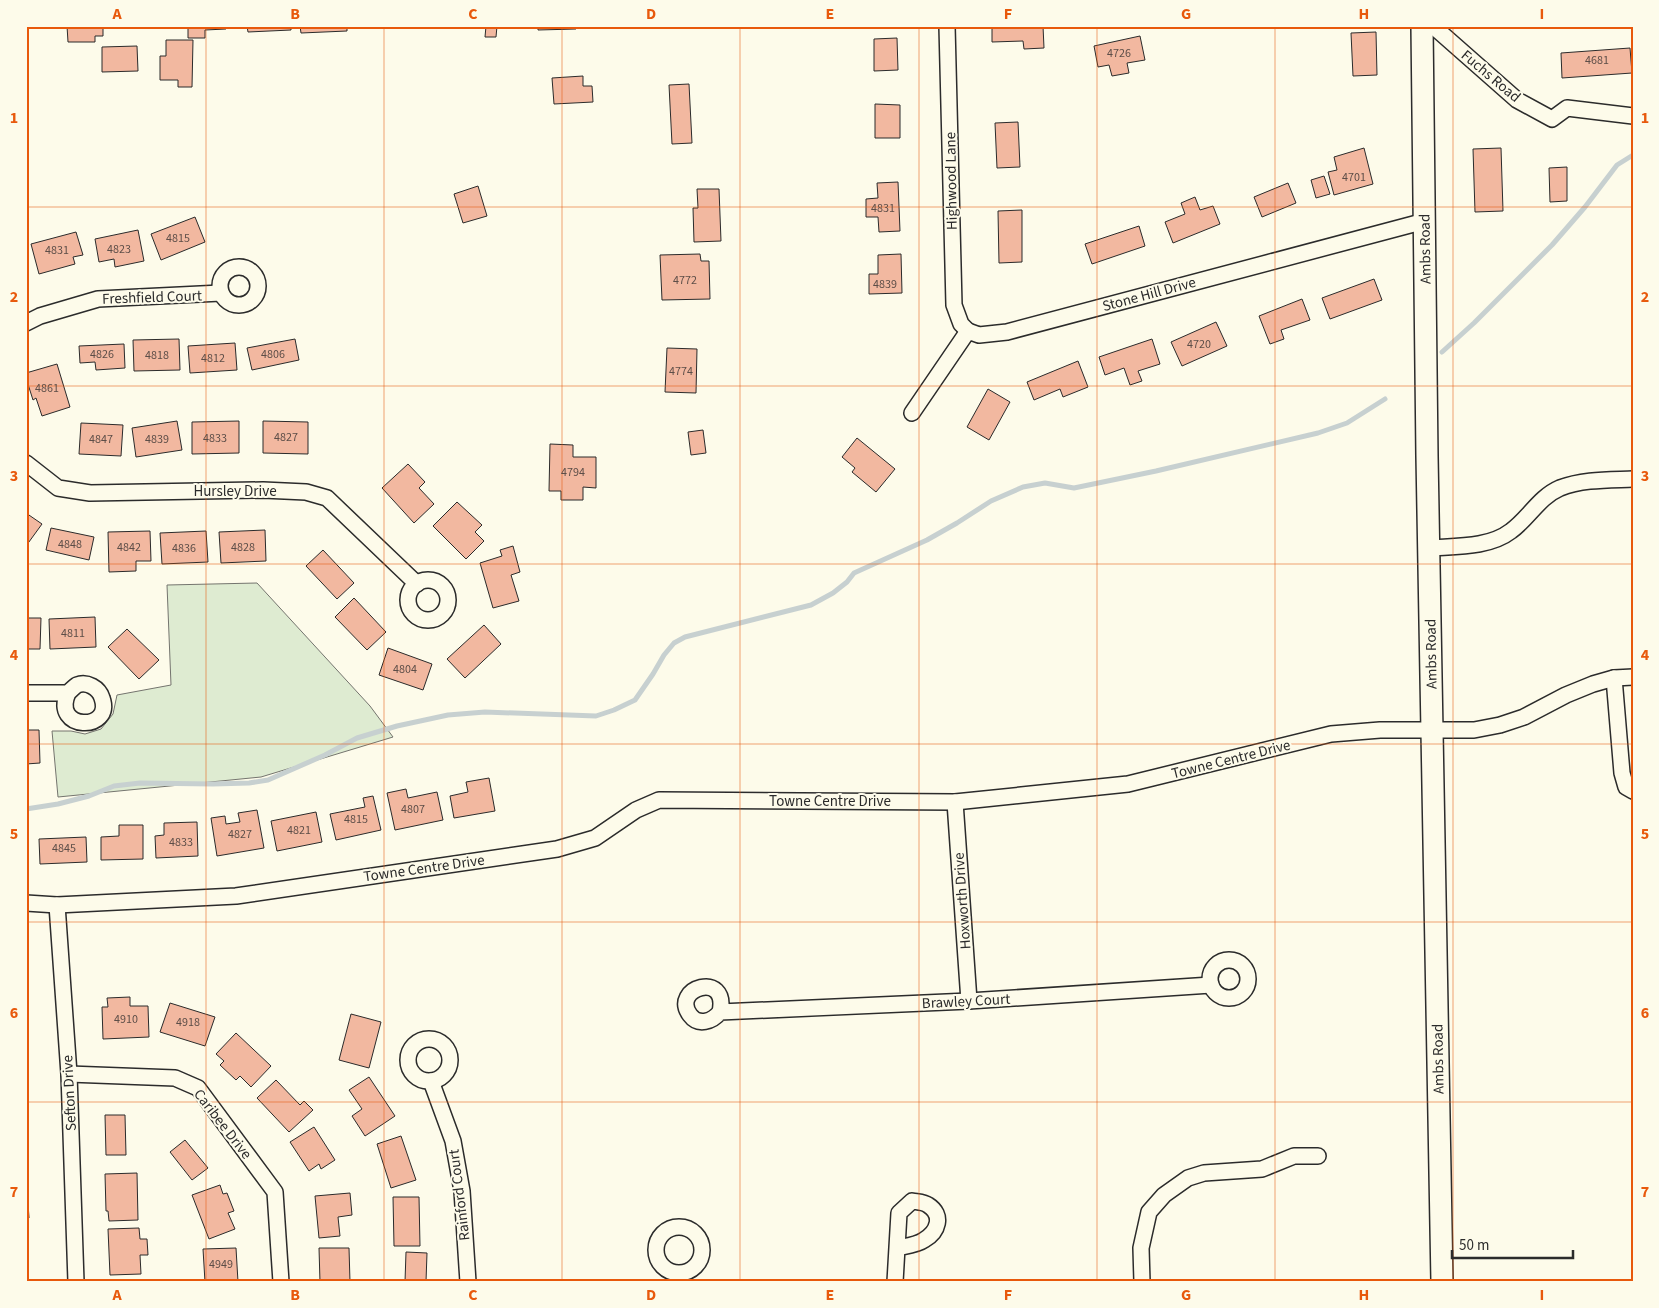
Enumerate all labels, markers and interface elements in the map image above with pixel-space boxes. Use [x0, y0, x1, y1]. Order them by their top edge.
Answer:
text: A [111, 3, 122, 25]
text: B [290, 3, 300, 25]
text: C [468, 3, 478, 25]
text: D [646, 3, 656, 25]
text: E [826, 3, 834, 25]
text: F [1004, 3, 1012, 25]
text: G [1181, 3, 1191, 25]
text: H [1359, 3, 1369, 25]
text: I [1540, 3, 1544, 25]
house number: 4726 [1107, 45, 1131, 62]
street label: Fuchs Road [1456, 45, 1525, 108]
house number: 4681 [1585, 52, 1609, 69]
text: 1 [10, 107, 18, 129]
text: 1 [1641, 107, 1649, 129]
street label: Highwood Lane [940, 132, 963, 230]
house number: 4701 [1342, 169, 1366, 186]
house number: 4831 [871, 200, 895, 217]
street label: Ambs Road [1414, 214, 1437, 284]
house number: 4815 [166, 230, 190, 247]
house number: 4823 [107, 241, 131, 258]
house number: 4831 [45, 242, 69, 259]
house number: 4772 [673, 272, 697, 289]
street label: Stone Hill Drive [1100, 272, 1198, 317]
house number: 4839 [873, 276, 897, 293]
street label: Freshfield Court [102, 285, 202, 310]
text: 2 [10, 286, 18, 308]
text: 2 [1641, 286, 1649, 308]
house number: 4720 [1187, 336, 1211, 353]
house number: 4826 [90, 346, 114, 363]
house number: 4806 [261, 346, 285, 363]
house number: 4818 [145, 347, 169, 364]
house number: 4812 [201, 350, 225, 367]
house number: 4774 [669, 363, 693, 380]
house number: 4861 [35, 380, 59, 397]
house number: 4827 [274, 429, 298, 446]
house number: 4833 [203, 430, 227, 447]
house number: 4847 [89, 431, 113, 448]
house number: 4839 [145, 431, 169, 448]
house number: 4794 [561, 464, 585, 481]
text: 3 [10, 465, 18, 487]
text: 3 [1641, 465, 1649, 487]
street label: Hursley Drive [193, 481, 277, 502]
house number: 4848 [58, 536, 82, 553]
house number: 4842 [117, 539, 141, 556]
house number: 4828 [231, 539, 255, 556]
house number: 4836 [172, 540, 196, 557]
street label: Ambs Road [1420, 619, 1443, 689]
house number: 4811 [61, 625, 85, 642]
text: 4 [10, 644, 19, 666]
text: 4 [1641, 644, 1650, 666]
house number: 4804 [393, 661, 417, 678]
street label: Towne Centre Drive [1169, 735, 1293, 784]
street label: Towne Centre Drive [769, 791, 891, 812]
house number: 4807 [401, 801, 425, 818]
house number: 4815 [344, 811, 368, 828]
house number: 4821 [287, 822, 311, 839]
text: 5 [10, 823, 18, 845]
text: 5 [1641, 823, 1649, 845]
house number: 4827 [228, 826, 252, 843]
house number: 4833 [169, 834, 193, 851]
house number: 4845 [52, 840, 76, 857]
street label: Towne Centre Drive [362, 850, 486, 887]
street label: Hoxworth Drive [949, 852, 976, 950]
street label: Brawley Court [921, 989, 1011, 1014]
text: 6 [10, 1002, 18, 1024]
text: 6 [1641, 1002, 1649, 1024]
house number: 4910 [114, 1011, 138, 1028]
house number: 4918 [176, 1014, 200, 1031]
street label: Ambs Road [1427, 1024, 1450, 1094]
street label: Sefton Drive [57, 1054, 82, 1131]
street label: Caribee Drive [189, 1085, 257, 1164]
street label: Rainford Court [443, 1148, 476, 1242]
text: 7 [10, 1181, 18, 1203]
text: 7 [1641, 1181, 1649, 1203]
scale bar [1452, 1228, 1573, 1260]
text: 50 m [1459, 1235, 1489, 1256]
house number: 4949 [209, 1256, 233, 1273]
text: A [111, 1284, 122, 1306]
text: B [290, 1284, 300, 1306]
text: C [468, 1284, 478, 1306]
text: D [646, 1284, 656, 1306]
text: E [826, 1284, 834, 1306]
text: F [1004, 1284, 1012, 1306]
text: G [1181, 1284, 1191, 1306]
text: H [1359, 1284, 1369, 1306]
text: I [1540, 1284, 1544, 1306]

